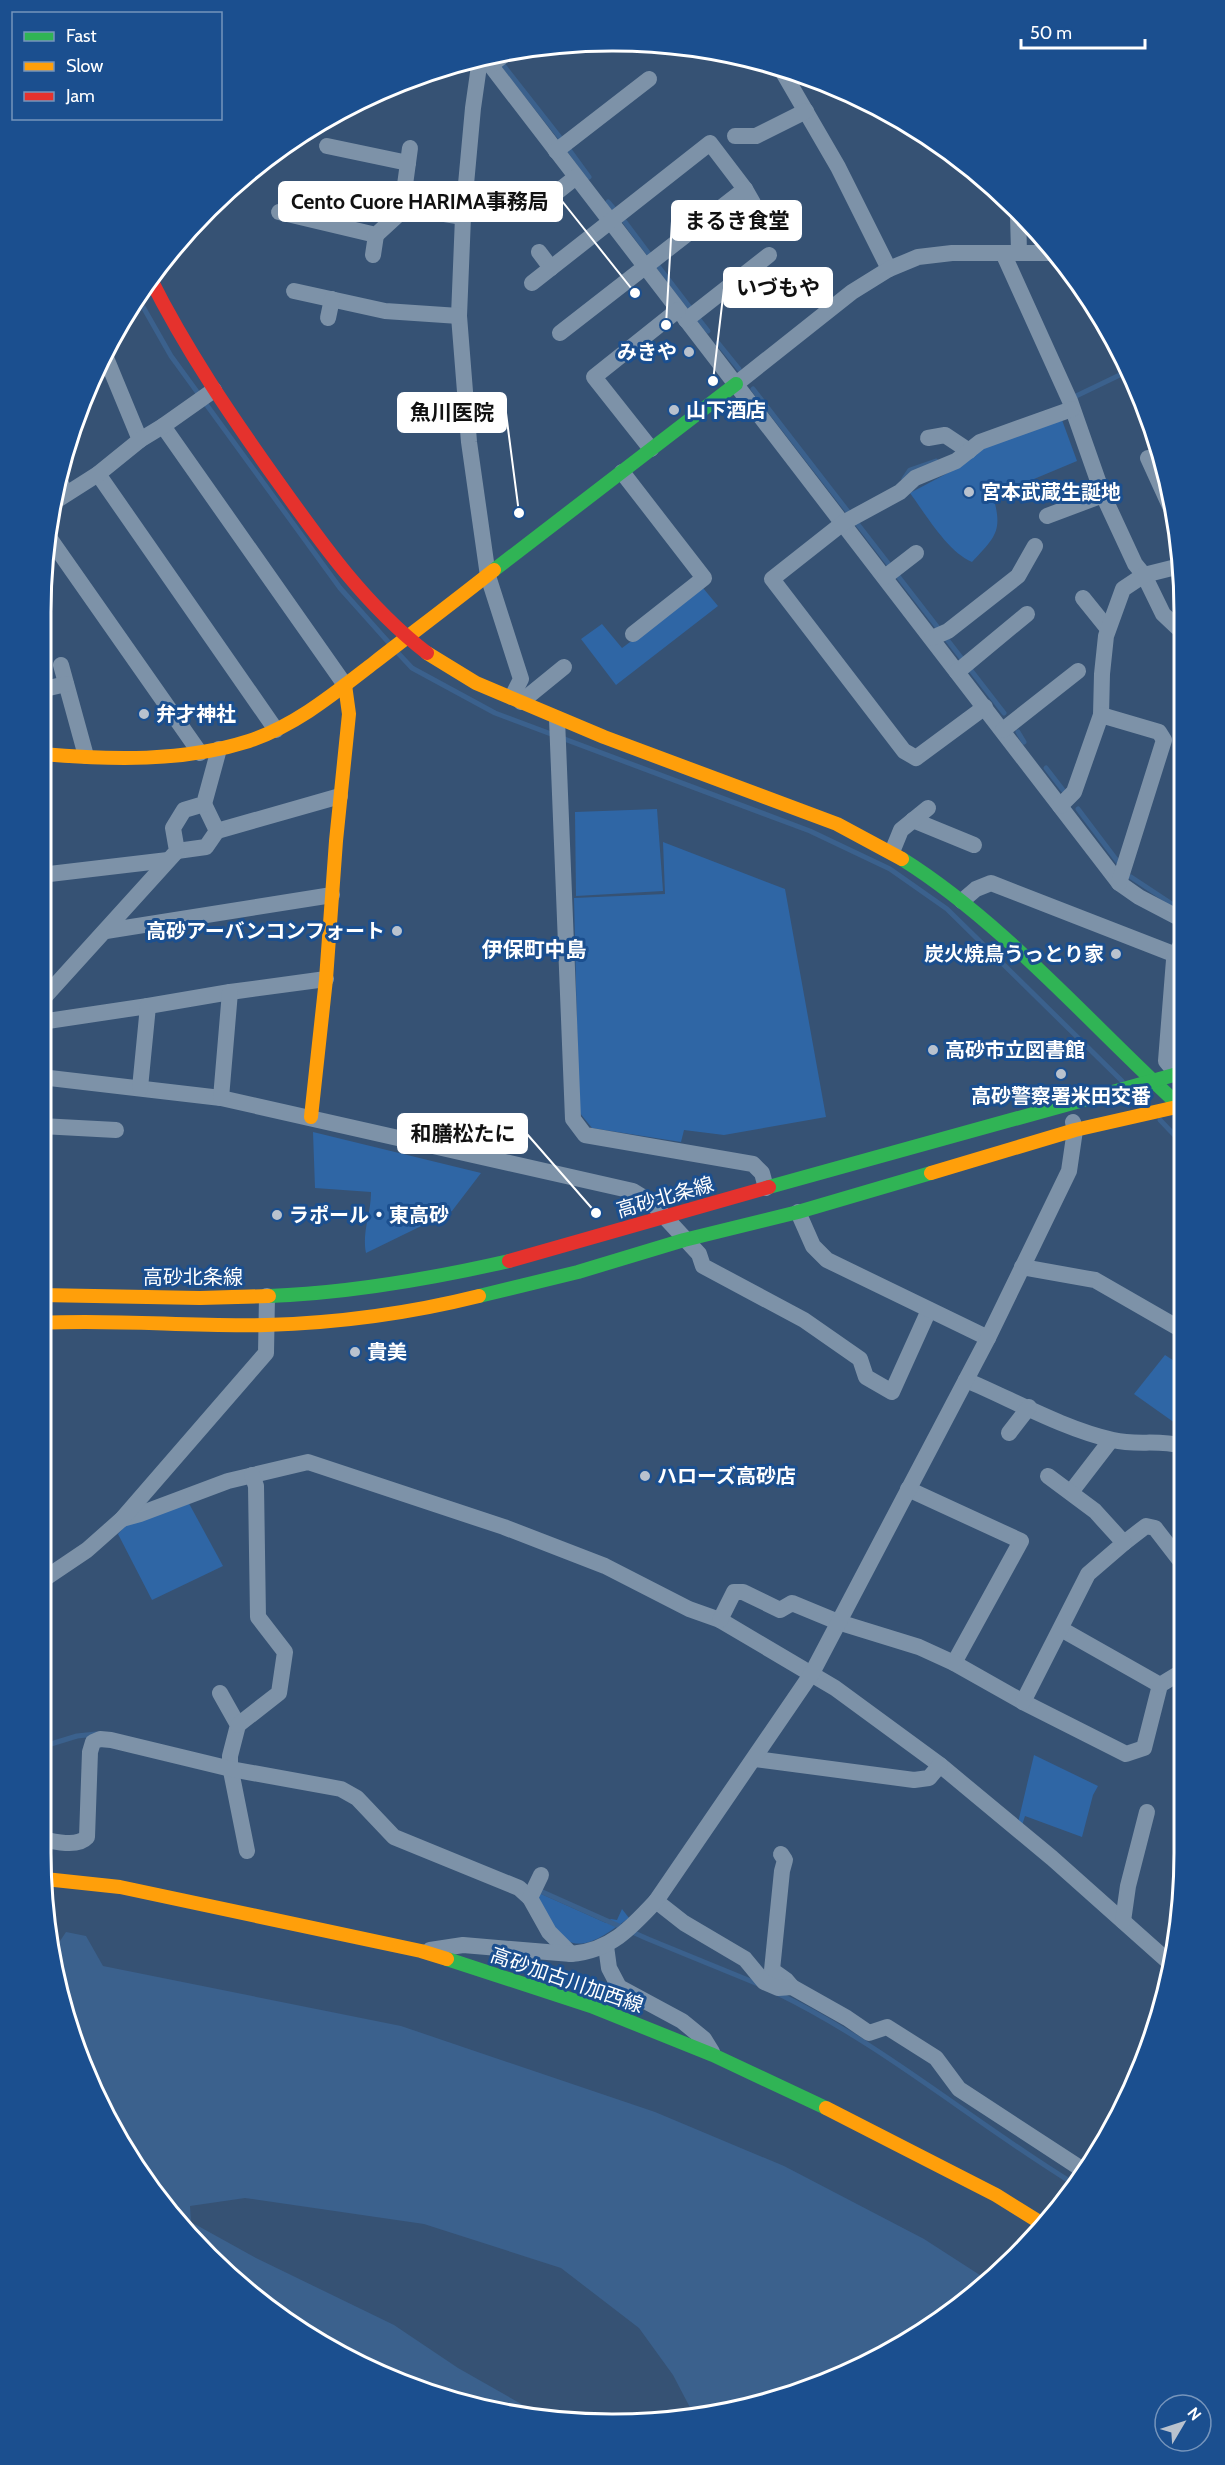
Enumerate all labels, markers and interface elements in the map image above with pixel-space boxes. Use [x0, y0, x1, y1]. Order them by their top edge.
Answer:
legend [12, 12, 222, 120]
scale bar [1021, 12, 1146, 50]
text: 50 m [1030, 22, 1072, 44]
text: Fast [66, 25, 97, 47]
text: Slow [66, 55, 103, 77]
text: Jam [65, 85, 95, 107]
callout: Cento Cuore HARIMA事務局 [279, 182, 562, 221]
text: Cento Cuore HARIMA事務局 [291, 189, 549, 214]
callout: まるき食堂 [672, 201, 801, 240]
text: まるき食堂 [685, 208, 790, 233]
callout: いづもや [724, 268, 832, 307]
text: いづもや [736, 275, 820, 300]
place label: みきや [617, 340, 677, 364]
marker: みきや [682, 345, 696, 359]
callout: 魚川医院 [398, 393, 506, 432]
place label: 山下酒店 [686, 398, 766, 422]
text: 魚川医院 [410, 400, 494, 425]
marker: 山下酒店 [667, 403, 681, 417]
place label: 宮本武蔵生誕地 [981, 480, 1121, 504]
marker: 宮本武蔵生誕地 [962, 485, 976, 499]
place label: 弁才神社 [156, 702, 236, 726]
marker: 弁才神社 [137, 707, 151, 721]
place label: 高砂アーバンコンフォート [146, 919, 385, 943]
marker: 高砂アーバンコンフォート [390, 924, 404, 938]
district label: 伊保町中島 [482, 937, 587, 962]
place label: 炭火焼鳥うっとり家 [924, 942, 1104, 966]
marker: 炭火焼鳥うっとり家 [1109, 947, 1123, 961]
place label: 高砂市立図書館 [945, 1038, 1085, 1062]
marker: 高砂市立図書館 [926, 1043, 940, 1057]
marker: 高砂警察署米田交番 [1054, 1067, 1068, 1081]
place label: 高砂警察署米田交番 [971, 1084, 1151, 1108]
callout: 和膳松たに [398, 1114, 527, 1153]
text: 和膳松たに [411, 1121, 516, 1146]
street label: 高砂北条線 [614, 1172, 716, 1222]
place label: ラポール・東高砂 [289, 1203, 449, 1227]
marker: ラポール・東高砂 [270, 1208, 284, 1222]
street label: 高砂北条線 [143, 1265, 243, 1289]
place label: 貴美 [367, 1340, 407, 1364]
marker: 貴美 [348, 1345, 362, 1359]
place label: ハローズ高砂店 [657, 1464, 796, 1488]
marker: ハローズ高砂店 [638, 1469, 652, 1483]
street label: 高砂加古川加西線 [487, 1943, 647, 2017]
north arrow [1153, 2393, 1213, 2453]
text: N [1183, 2404, 1205, 2424]

